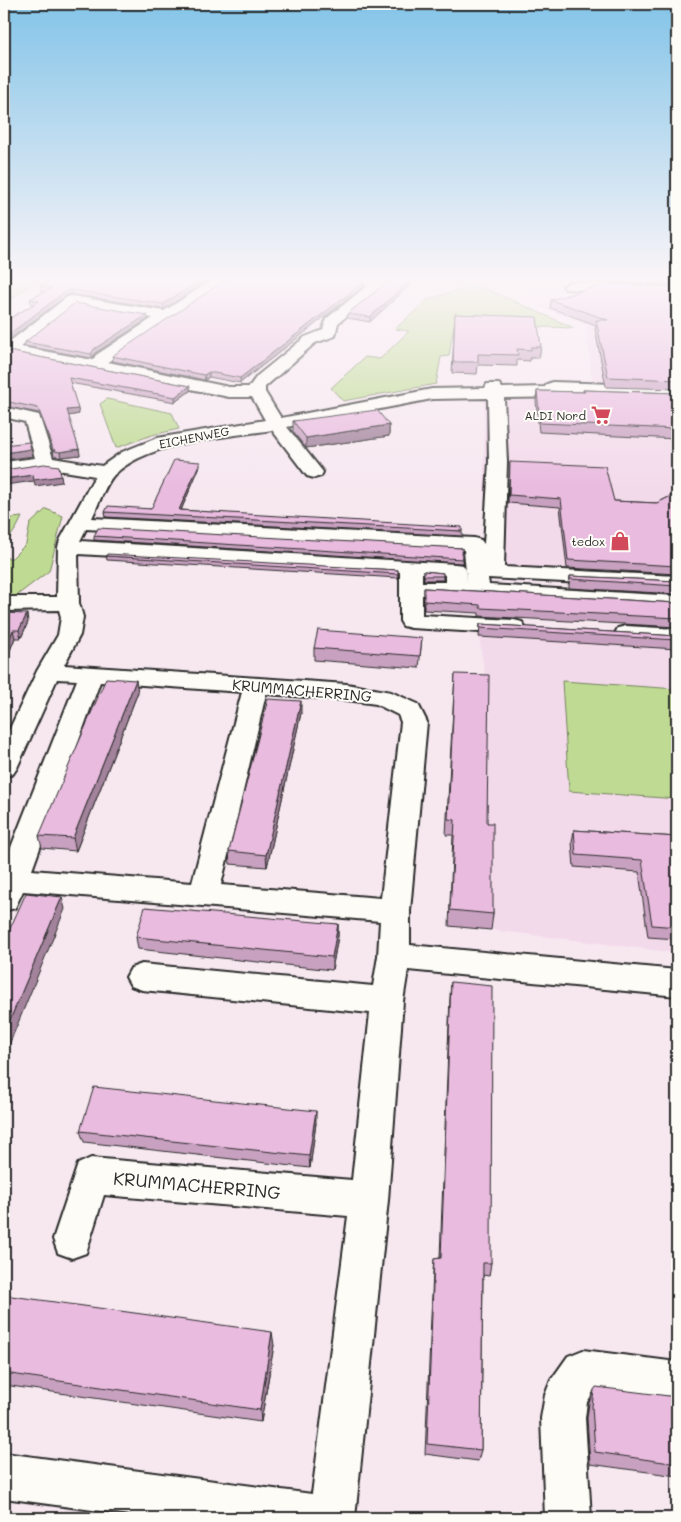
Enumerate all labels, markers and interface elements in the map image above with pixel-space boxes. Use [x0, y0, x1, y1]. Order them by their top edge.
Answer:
supermarket icon: ALDI Nord [590, 404, 612, 426]
place label: ALDI Nord [524, 407, 586, 423]
street label: EICHENWEG [157, 422, 231, 452]
shop icon: tedox [609, 530, 631, 552]
place label: tedox [571, 533, 605, 549]
street label: KRUMMACHERRING [231, 674, 373, 706]
street label: KRUMMACHERRING [112, 1166, 282, 1204]

